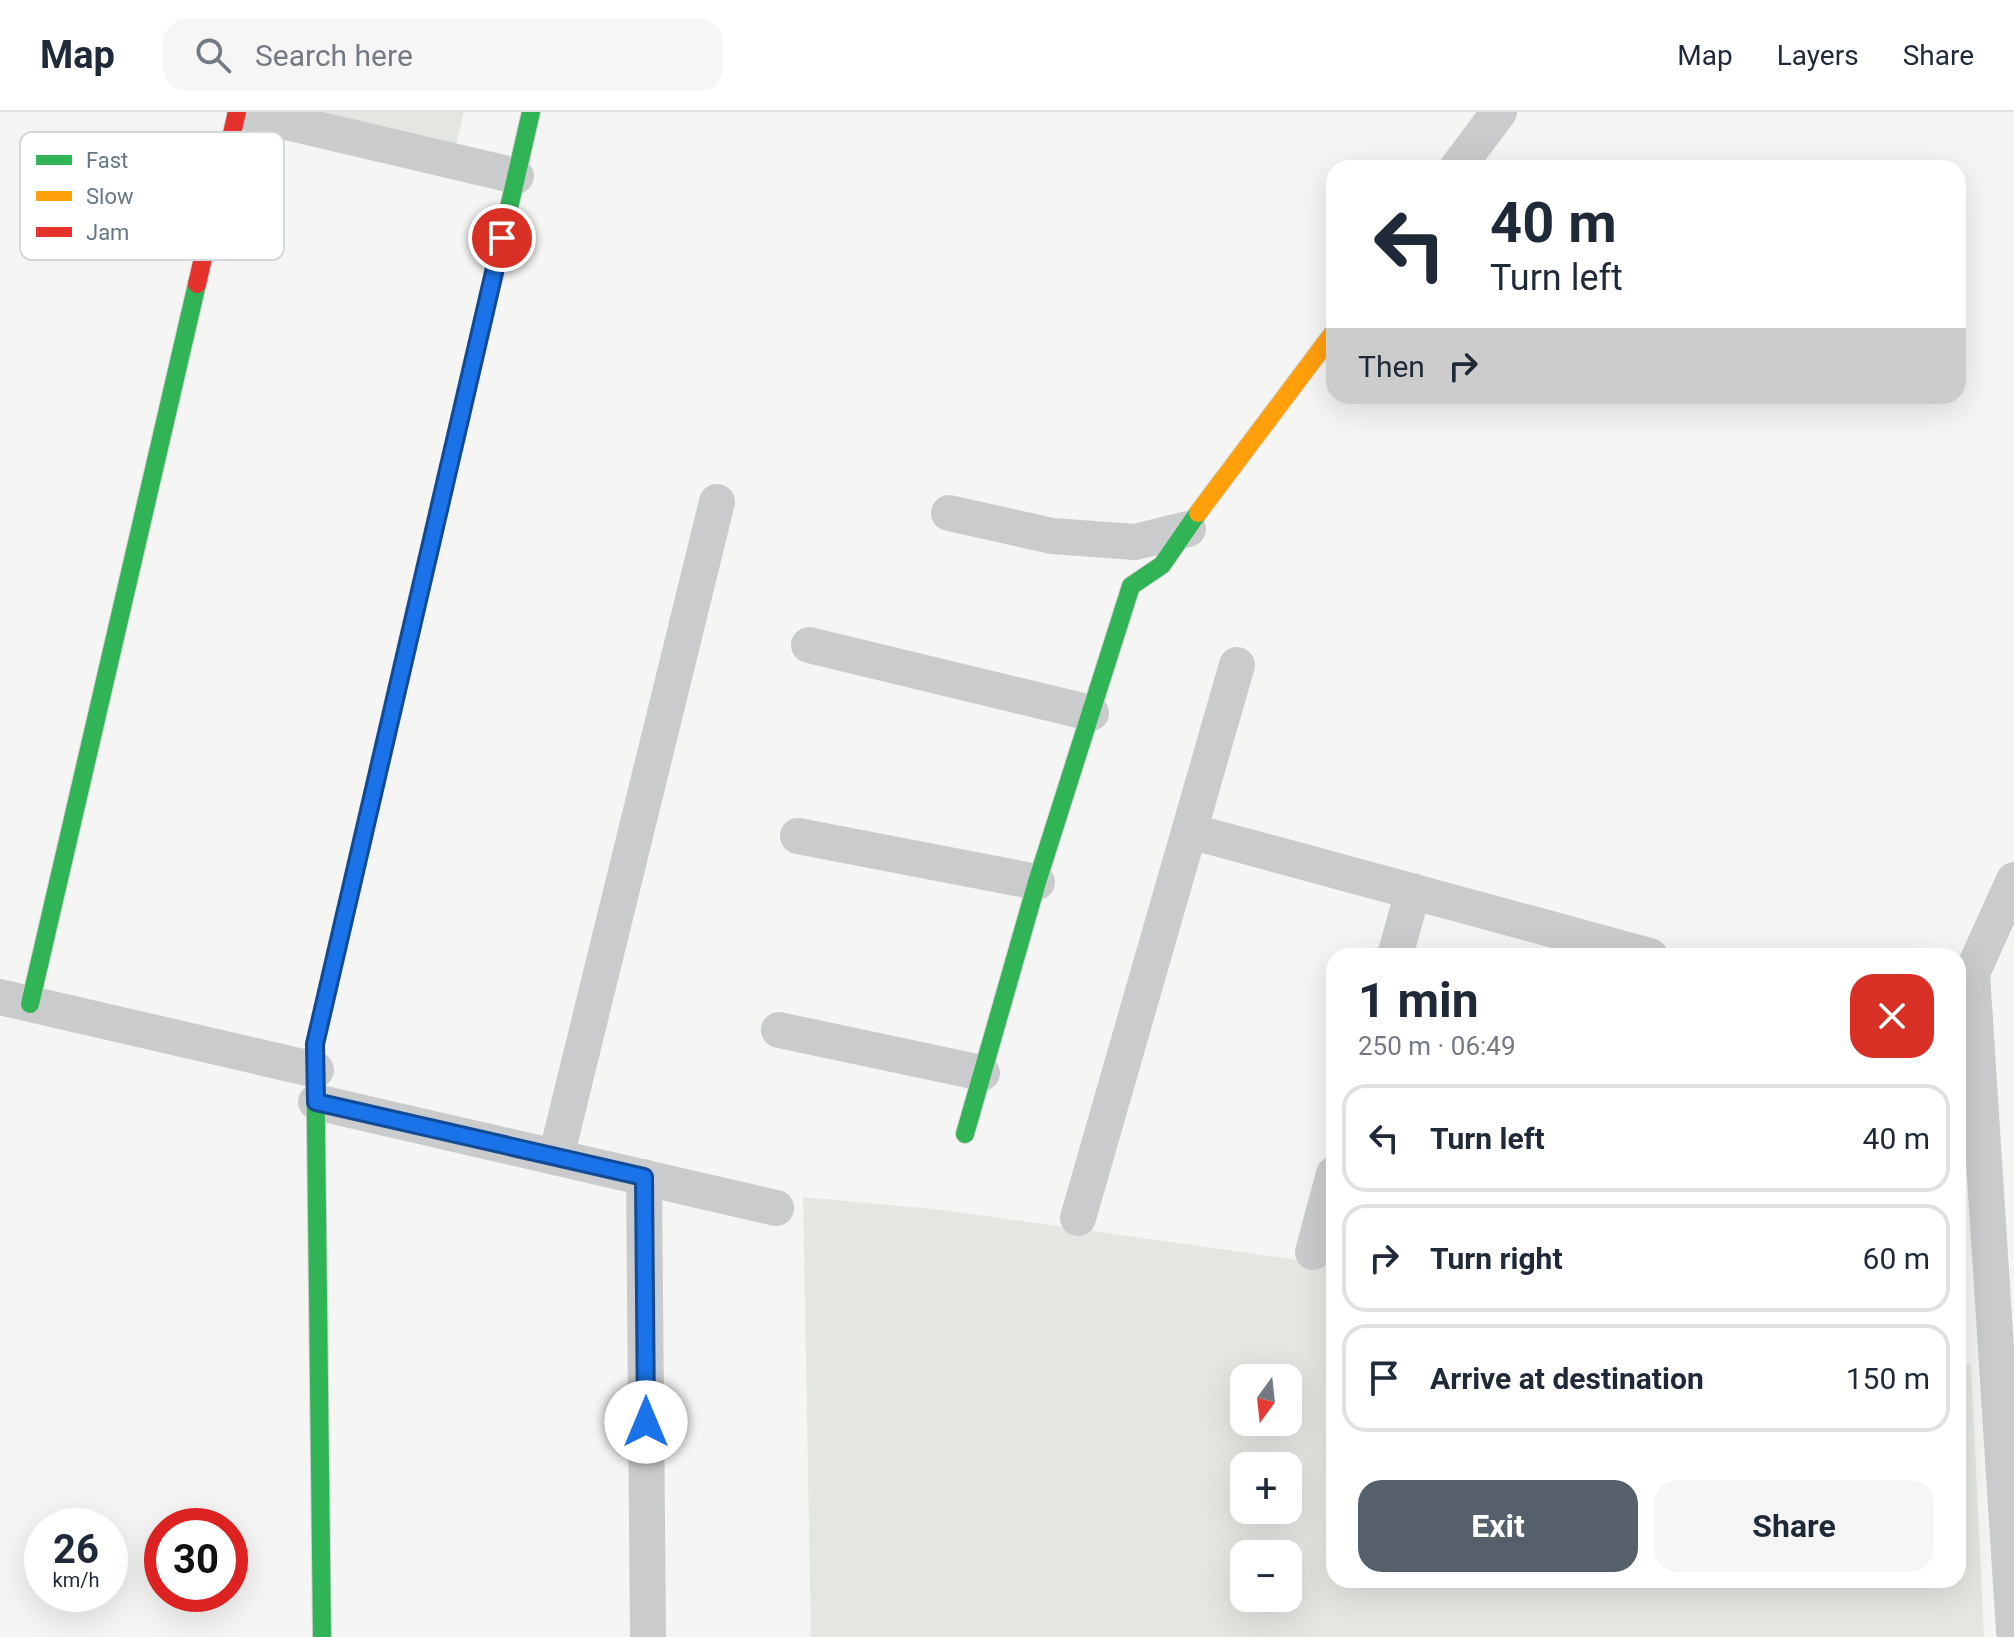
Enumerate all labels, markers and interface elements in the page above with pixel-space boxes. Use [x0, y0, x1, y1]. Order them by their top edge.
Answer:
search box [163, 19, 723, 91]
text: Map [40, 33, 115, 77]
icon: search [191, 33, 235, 77]
text: Search here [255, 38, 413, 73]
text: Map [1677, 39, 1733, 72]
text: Layers [1777, 39, 1859, 72]
text: Share [1903, 39, 1974, 72]
legend [20, 132, 284, 260]
text: Fast [86, 148, 128, 173]
text: Slow [86, 184, 134, 209]
text: 40 m [1490, 190, 1617, 256]
icon: left [1358, 192, 1462, 296]
pin [468, 204, 536, 272]
icon: arrive [480, 216, 524, 260]
text: Jam [86, 220, 129, 245]
text: Turn left [1490, 257, 1623, 299]
icon: right [1441, 344, 1485, 388]
text: Then [1358, 349, 1425, 384]
text: 1 min [1358, 972, 1479, 1029]
button: close [1850, 974, 1934, 1058]
text: 250 m · 06:49 [1358, 1031, 1516, 1061]
icon: left [1362, 1116, 1406, 1160]
text: Turn left [1430, 1121, 1545, 1156]
text: 40 m [1863, 1121, 1930, 1156]
icon: right [1362, 1236, 1406, 1280]
text: Turn right [1430, 1241, 1563, 1276]
text: 60 m [1863, 1241, 1930, 1276]
icon: arrive [1362, 1356, 1406, 1400]
text: Arrive at destination [1430, 1361, 1704, 1396]
text: 150 m [1846, 1361, 1930, 1396]
north arrow [1230, 1364, 1302, 1436]
map controls [1230, 1364, 1302, 1612]
position arrow [604, 1380, 688, 1464]
button: + [1230, 1452, 1302, 1524]
button: Exit [1358, 1480, 1638, 1572]
button: Share [1654, 1480, 1934, 1572]
speed limit sign: 30 [144, 1508, 248, 1612]
text: 26 [53, 1526, 99, 1573]
button: − [1230, 1540, 1302, 1612]
text: km/h [53, 1568, 99, 1592]

